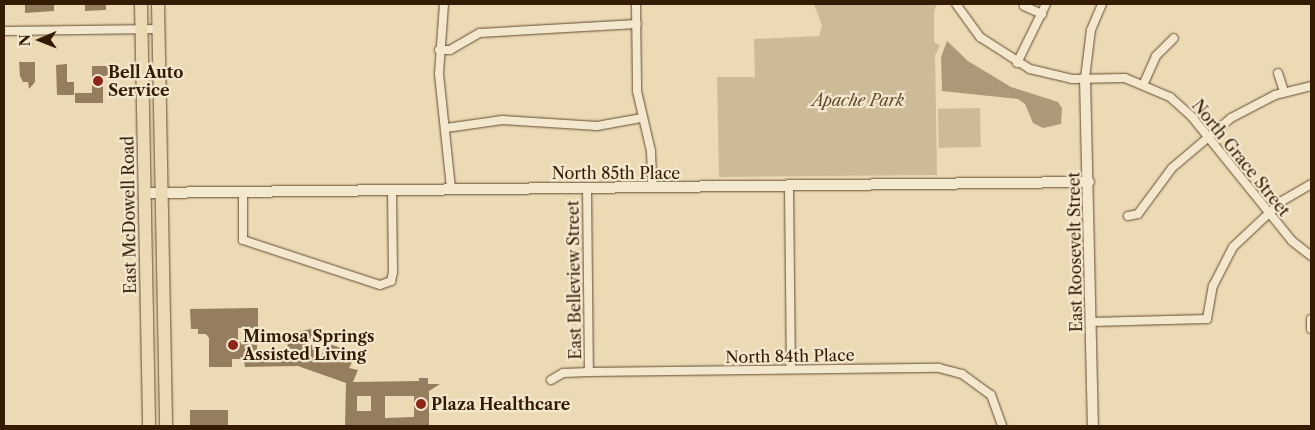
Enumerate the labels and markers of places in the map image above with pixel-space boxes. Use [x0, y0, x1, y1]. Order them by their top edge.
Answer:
place label: Bell Auto Service [108, 62, 184, 100]
marker: Bell Auto Service [92, 75, 104, 87]
place label: Mimosa Springs Assisted Living [243, 326, 375, 364]
marker: Mimosa Springs Assisted Living [227, 339, 239, 351]
place label: Plaza Healthcare [431, 394, 571, 414]
marker: Plaza Healthcare [415, 398, 427, 410]

